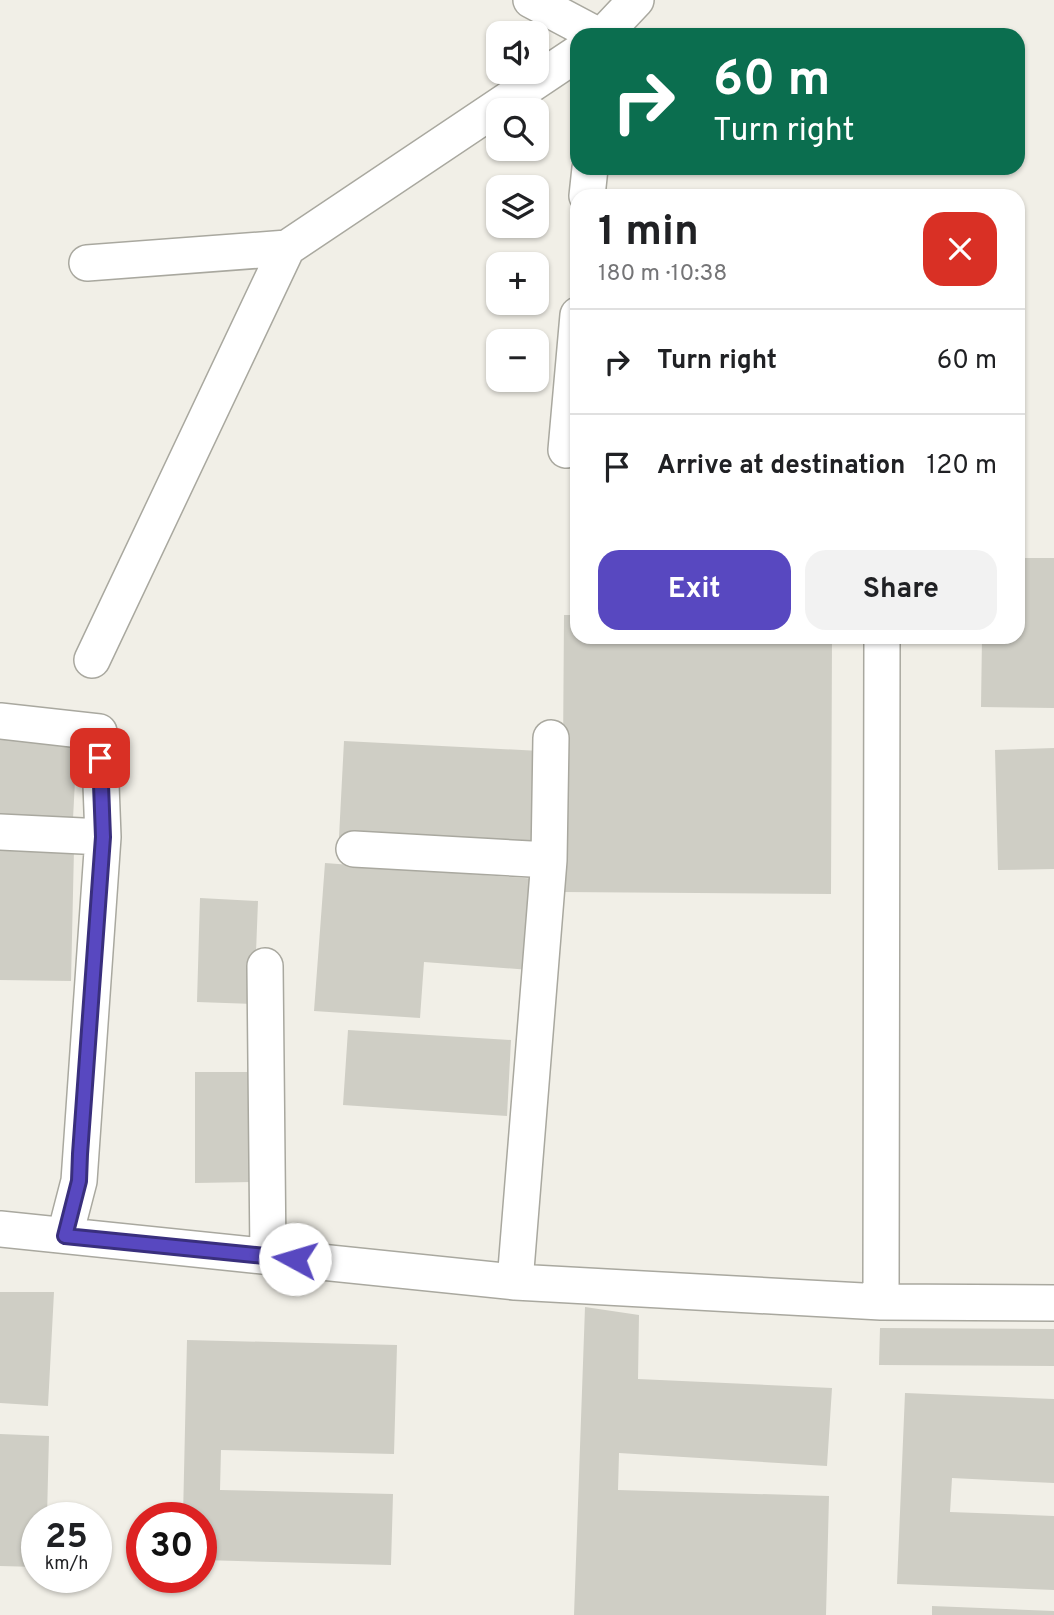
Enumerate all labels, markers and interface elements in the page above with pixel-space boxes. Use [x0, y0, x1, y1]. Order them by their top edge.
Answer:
map controls [486, 21, 549, 392]
button: sound [486, 21, 549, 84]
text: 60 m [713, 51, 831, 113]
icon: right [598, 56, 689, 147]
button: search [486, 98, 549, 161]
text: Turn right [713, 112, 855, 152]
button: layers [486, 175, 549, 238]
text: 1 min [598, 207, 699, 260]
button: close [923, 212, 997, 286]
button: + [486, 252, 549, 315]
text: 180 m · 10:38 [598, 260, 727, 289]
button: − [486, 329, 549, 392]
icon: right [598, 343, 636, 381]
text: Turn right [657, 345, 777, 378]
text: 60 m [937, 345, 997, 378]
icon: arrive [598, 448, 636, 486]
text: Arrive at destination [657, 450, 905, 483]
text: 120 m [927, 450, 997, 483]
button: Exit [598, 550, 791, 630]
button: Share [805, 550, 997, 630]
pin [70, 728, 130, 788]
icon: arrive [81, 739, 119, 777]
position arrow [258, 1222, 332, 1296]
speed limit sign: 30 [126, 1502, 217, 1593]
text: 25 [45, 1516, 88, 1560]
text: km/h [45, 1553, 88, 1576]

